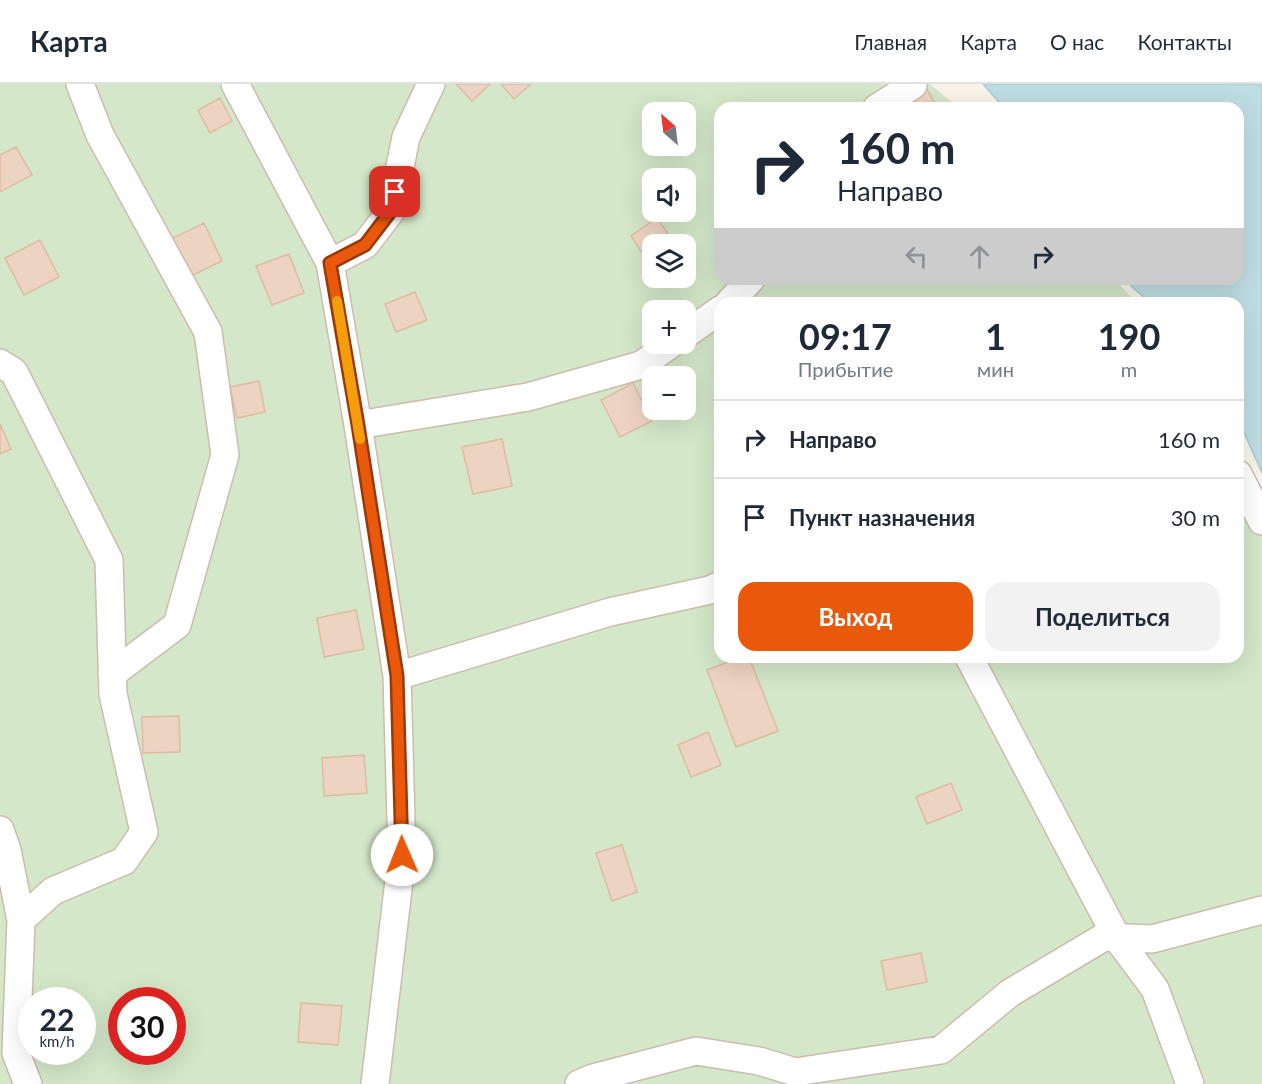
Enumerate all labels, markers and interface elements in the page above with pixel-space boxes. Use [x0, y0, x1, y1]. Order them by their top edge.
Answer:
text: Карта [30, 24, 108, 58]
text: Главная [854, 29, 927, 54]
text: Карта [960, 29, 1017, 54]
text: О нас [1050, 29, 1104, 54]
text: Контакты [1137, 29, 1232, 54]
north arrow [642, 102, 696, 156]
map controls [642, 102, 696, 420]
text: 160 m [837, 123, 955, 173]
icon: right [738, 126, 816, 204]
pin [369, 166, 420, 217]
button: sound [642, 168, 696, 222]
text: Направо [837, 174, 943, 207]
icon: arrive [378, 175, 411, 208]
button: layers [642, 234, 696, 288]
icon: left [900, 240, 933, 273]
icon: ahead [963, 240, 996, 273]
icon: right [1026, 240, 1059, 273]
button: + [642, 300, 696, 354]
text: 09:17 [799, 314, 892, 358]
text: 1 [985, 314, 1006, 358]
text: 190 [1098, 314, 1160, 358]
text: Прибытие [798, 357, 893, 381]
text: мин [977, 357, 1014, 381]
text: m [1121, 357, 1137, 381]
button: − [642, 366, 696, 420]
icon: right [738, 423, 771, 456]
text: Направо [789, 426, 877, 453]
text: 160 m [1158, 426, 1220, 453]
icon: arrive [738, 501, 771, 534]
text: Пункт назначения [789, 504, 975, 531]
text: 30 m [1171, 504, 1220, 531]
button: Выход [738, 582, 973, 651]
button: Поделиться [985, 582, 1220, 651]
position arrow [370, 823, 434, 887]
speed limit sign: 30 [108, 987, 186, 1065]
text: 22 [40, 1001, 74, 1037]
text: km/h [39, 1032, 75, 1050]

